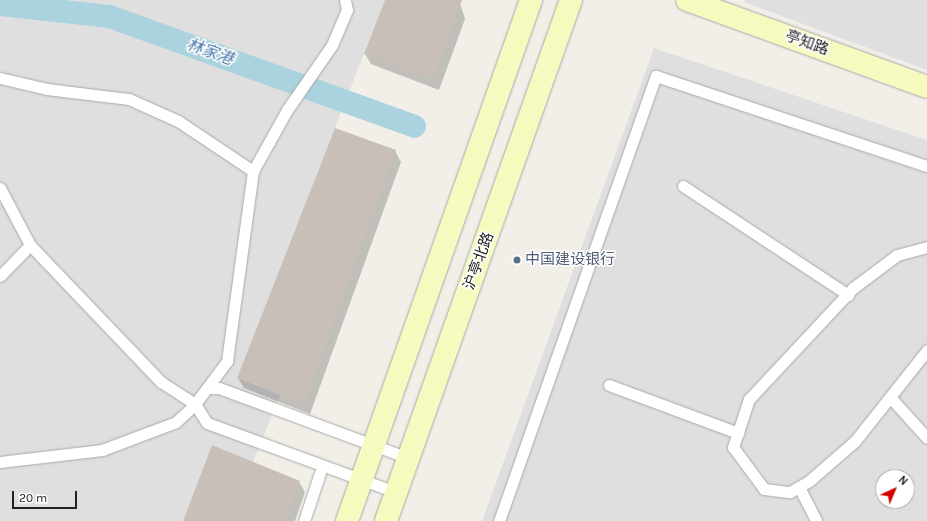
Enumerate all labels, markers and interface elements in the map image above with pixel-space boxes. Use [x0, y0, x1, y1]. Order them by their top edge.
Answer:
street label: 亭知路 [783, 27, 831, 59]
water label: 林家港 [184, 35, 236, 69]
street label: 沪亭北路 [460, 230, 498, 292]
place label: 中国建设银行 [525, 251, 615, 269]
marker: 中国建设银行 [512, 255, 522, 265]
north arrow [875, 469, 915, 509]
text: N [896, 473, 910, 488]
scale bar [14, 483, 79, 509]
text: 20 m [19, 491, 47, 505]

